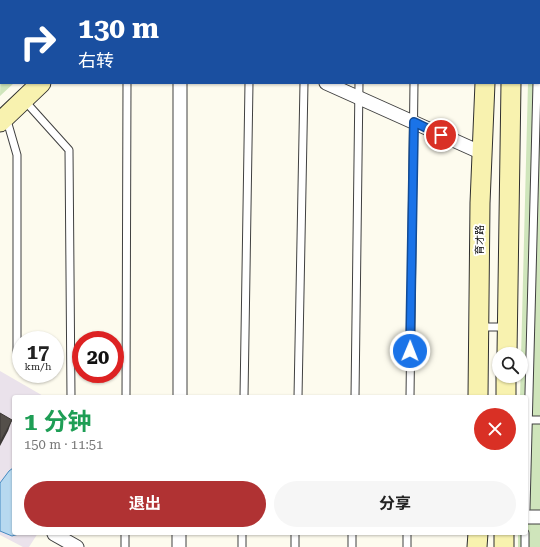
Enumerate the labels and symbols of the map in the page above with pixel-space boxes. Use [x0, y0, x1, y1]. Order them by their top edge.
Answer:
pin [424, 118, 458, 152]
street label: 育才路 [474, 225, 485, 255]
position arrow [389, 330, 431, 372]
speed limit sign: 20 [72, 331, 124, 383]

